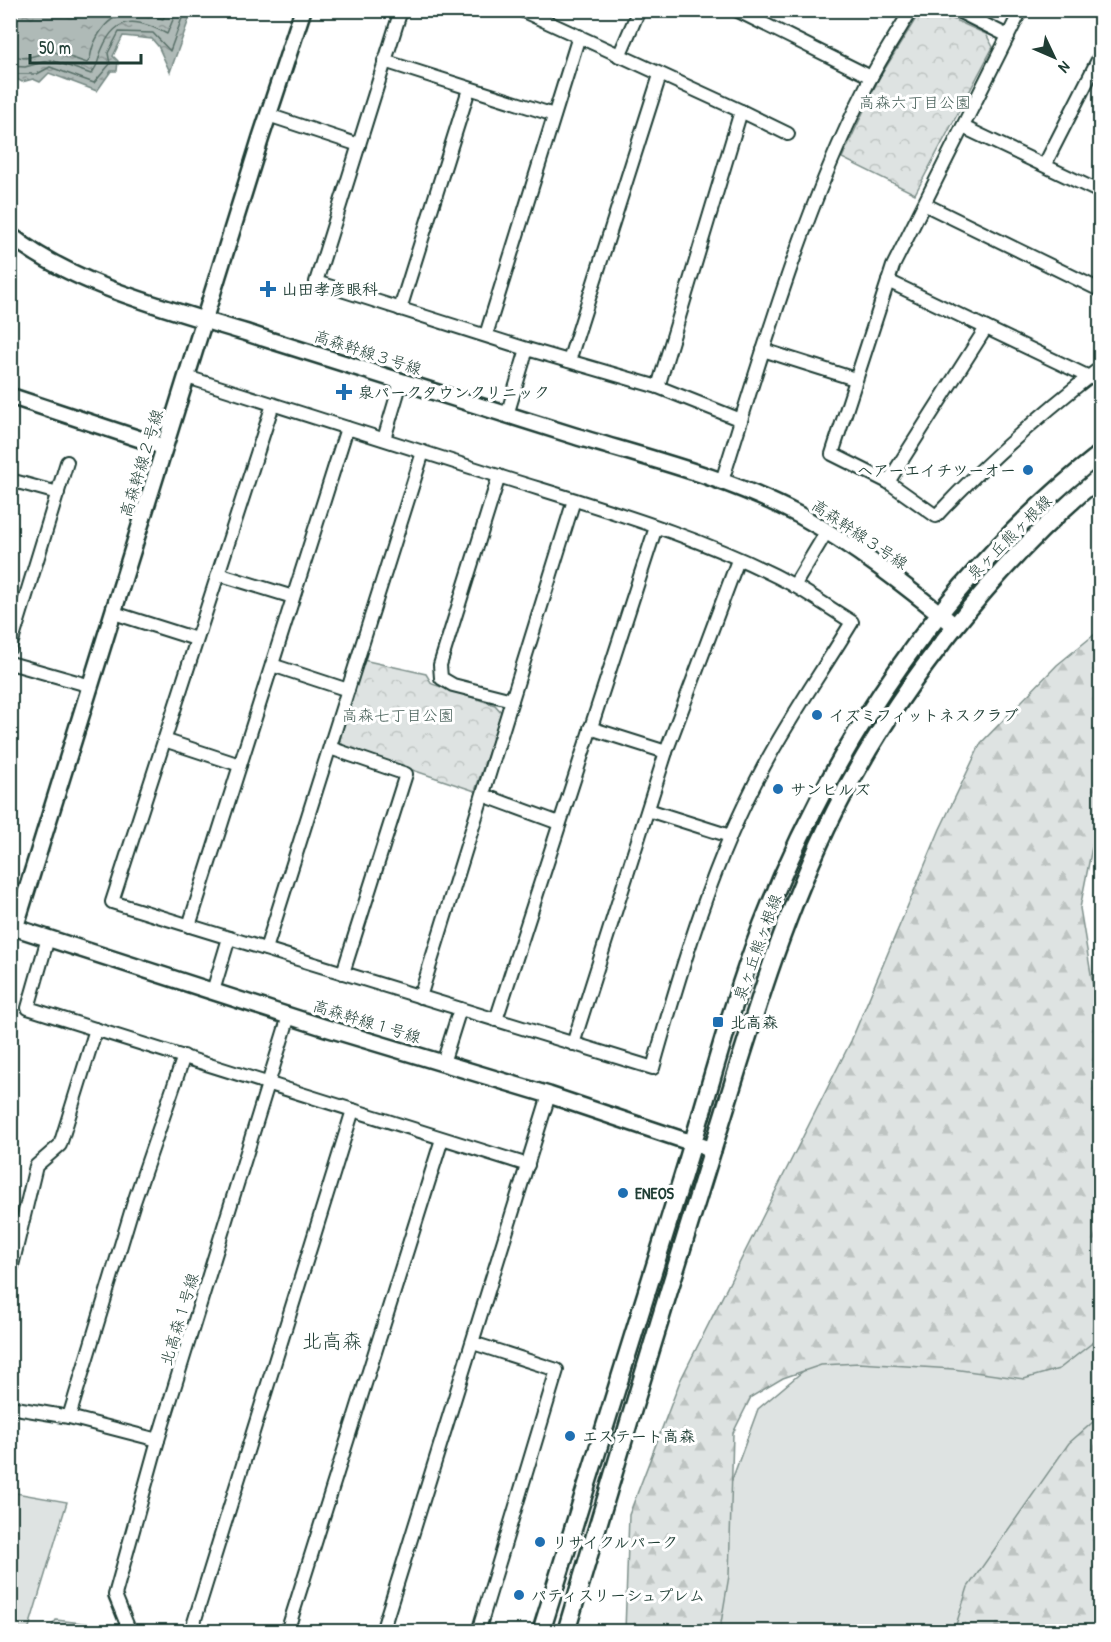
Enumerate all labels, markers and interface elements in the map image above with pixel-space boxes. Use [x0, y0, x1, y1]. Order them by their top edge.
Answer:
scale bar [30, 27, 141, 65]
north arrow [1024, 27, 1084, 87]
text: 50 m [39, 35, 71, 60]
text: N [1054, 57, 1076, 78]
park label: 高森六丁目公園 [859, 91, 971, 113]
place label: 山田孝彦眼科 [282, 278, 378, 300]
marker: 山田孝彦眼科 [259, 280, 277, 298]
street label: 高森幹線３号線 [311, 324, 425, 380]
place label: 泉パークタウンクリニック [358, 381, 550, 403]
marker: 泉パークタウンクリニック [335, 383, 353, 401]
street label: 高森幹線２号線 [114, 406, 168, 520]
place label: ヘアーエイチツーオー [857, 459, 1016, 481]
marker: ヘアーエイチツーオー [1021, 463, 1035, 477]
street label: 泉ヶ丘熊ヶ根線 [962, 490, 1056, 584]
street label: 高森幹線３号線 [807, 494, 913, 574]
park label: 高森七丁目公園 [342, 704, 454, 726]
place label: イズミフィットネスクラブ [829, 704, 1019, 726]
marker: イズミフィットネスクラブ [810, 708, 824, 722]
place label: サンヒルズ [790, 778, 870, 800]
marker: サンヒルズ [771, 782, 785, 796]
street label: 泉ヶ丘熊ヶ根線 [728, 891, 786, 1003]
street label: 高森幹線１号線 [310, 994, 424, 1048]
place label: 北高森 [730, 1011, 778, 1033]
marker: 北高森 [711, 1015, 725, 1029]
place label: ENEOS [635, 1182, 675, 1204]
marker: ENEOS [616, 1186, 630, 1200]
street label: 北高森１号線 [154, 1270, 204, 1368]
district label: 北高森 [302, 1327, 362, 1354]
place label: エステート高森 [582, 1425, 695, 1447]
marker: エステート高森 [563, 1429, 577, 1443]
place label: リサイクルパーク [552, 1531, 678, 1553]
marker: リサイクルパーク [533, 1535, 547, 1549]
place label: パティスリーシュプレム [531, 1584, 705, 1606]
marker: パティスリーシュプレム [512, 1588, 526, 1602]

